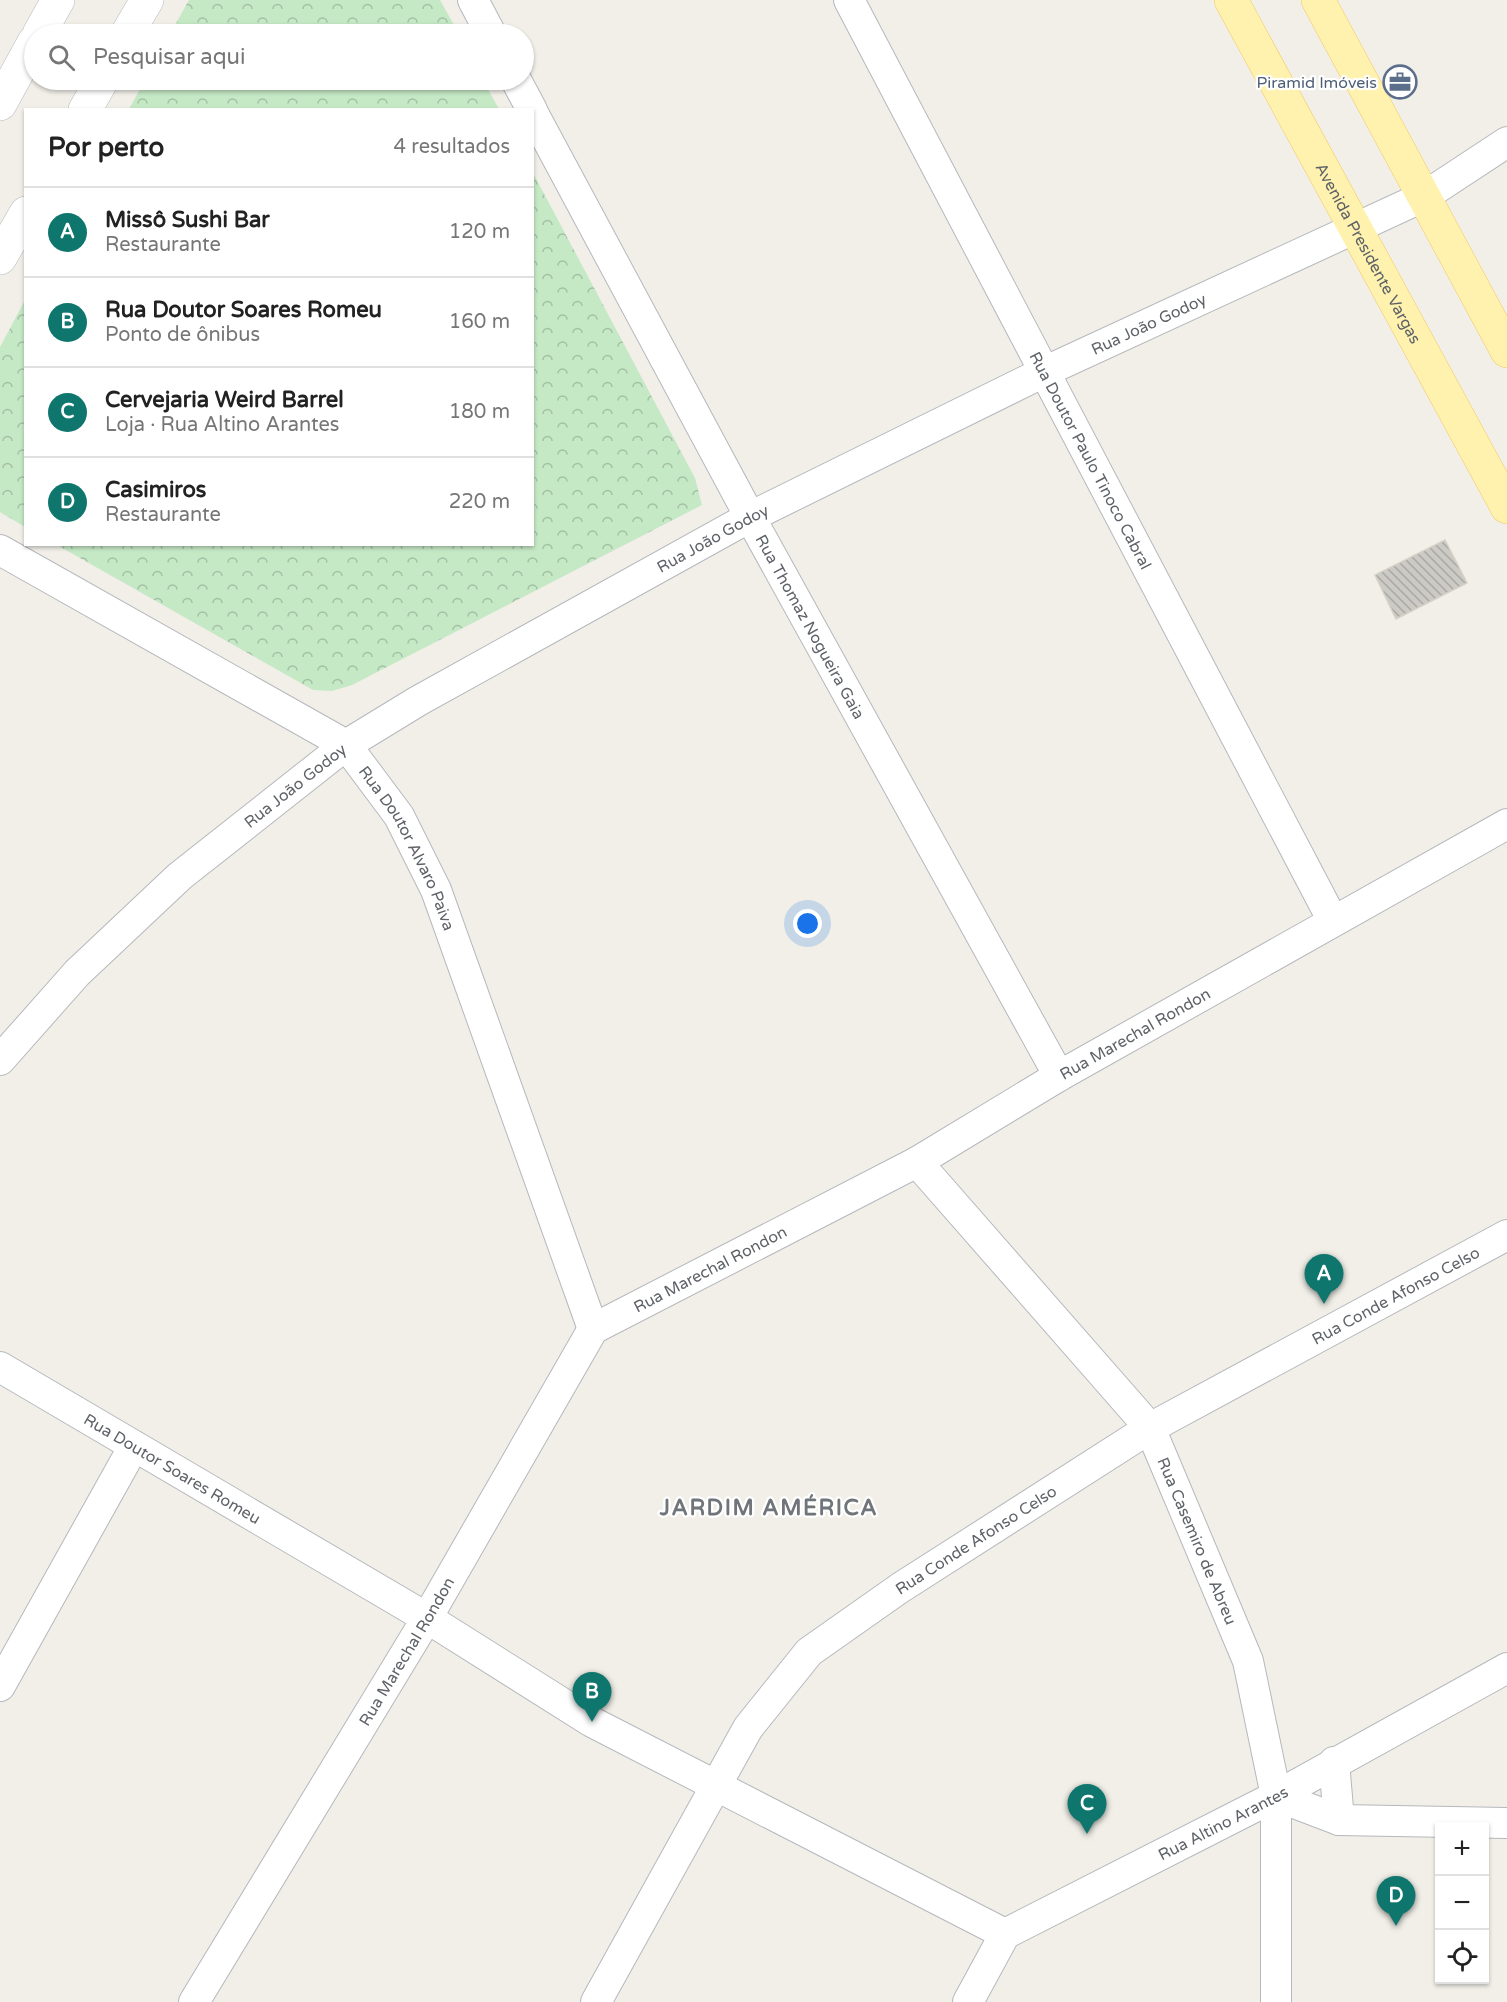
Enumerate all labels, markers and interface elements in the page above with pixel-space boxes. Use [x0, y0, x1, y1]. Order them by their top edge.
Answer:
search box [24, 24, 534, 90]
icon: search [45, 41, 78, 74]
text: Pesquisar aqui [93, 44, 245, 70]
office icon: Piramid Imóveis [1382, 64, 1418, 100]
place label: Piramid Imóveis [1257, 73, 1377, 93]
text: Por perto [48, 132, 164, 163]
text: 4 resultados [394, 135, 510, 159]
street label: Avenida Presidente Vargas [1311, 160, 1425, 347]
text: Missô Sushi Bar [105, 207, 270, 233]
text: A [60, 220, 75, 244]
text: 120 m [449, 220, 510, 244]
text: Restaurante [105, 233, 221, 257]
street label: Rua João Godoy [1088, 289, 1210, 360]
text: Rua Doutor Soares Romeu [105, 297, 382, 323]
text: B [61, 310, 74, 334]
text: 160 m [449, 310, 510, 334]
text: Ponto de ônibus [105, 323, 260, 347]
street label: Rua Doutor Paulo Tinoco Cabral [1025, 348, 1155, 573]
text: Cervejaria Weird Barrel [105, 387, 344, 413]
text: C [61, 400, 74, 424]
text: 180 m [449, 400, 510, 424]
text: Loja · Rua Altino Arantes [105, 413, 339, 437]
text: Casimiros [105, 477, 206, 503]
text: D [60, 490, 75, 514]
text: 220 m [449, 490, 510, 514]
street label: Rua João Godoy [653, 500, 772, 578]
text: Restaurante [105, 503, 221, 527]
street label: Rua Thomaz Nogueira Gaia [751, 531, 869, 723]
street label: Rua João Godoy [240, 739, 351, 833]
street label: Rua Doutor Alvaro Paiva [354, 762, 459, 933]
your location [793, 909, 822, 938]
street label: Rua Marechal Rondon [1057, 984, 1214, 1085]
street label: Rua Marechal Rondon [630, 1222, 790, 1317]
street label: Rua Conde Afonso Celso [1309, 1243, 1483, 1347]
pin: A [1304, 1254, 1344, 1304]
street label: Rua Doutor Soares Romeu [80, 1409, 264, 1529]
street label: Rua Casemiro de Abreu [1152, 1455, 1241, 1628]
street label: Rua Conde Afonso Celso [892, 1481, 1061, 1599]
district label: JARDIM AMÉRICA [659, 1494, 878, 1521]
street label: Rua Marechal Rondon [355, 1574, 459, 1730]
pin: B [572, 1672, 612, 1722]
street label: Rua Altino Arantes [1155, 1782, 1292, 1865]
pin: C [1068, 1784, 1106, 1834]
map controls [1435, 1822, 1489, 1984]
button: + [1435, 1822, 1489, 1876]
pin: D [1376, 1876, 1416, 1926]
button: − [1435, 1876, 1489, 1930]
button: locate [1435, 1930, 1489, 1984]

